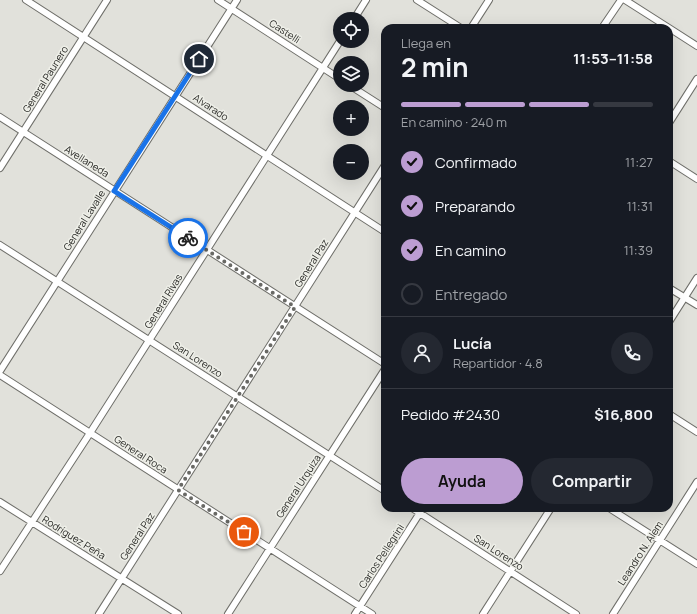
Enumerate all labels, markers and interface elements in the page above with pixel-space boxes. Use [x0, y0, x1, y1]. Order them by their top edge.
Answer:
map controls [333, 12, 369, 180]
button: locate [333, 12, 369, 48]
street label: Castelli [267, 16, 303, 46]
text: Llega en [401, 34, 451, 52]
pin [182, 42, 216, 76]
street label: General Paunero [19, 43, 71, 115]
icon: home [188, 48, 210, 70]
text: 11:53–11:58 [573, 48, 653, 69]
text: 2 min [401, 49, 469, 85]
button: layers [333, 56, 369, 92]
street label: Alvarado [190, 90, 232, 124]
button: + [333, 100, 369, 136]
text: En camino · 240 m [401, 113, 507, 131]
street label: Avellaneda [62, 142, 112, 180]
button: − [333, 144, 369, 180]
icon: check [401, 151, 423, 173]
text: Confirmado [435, 152, 517, 173]
text: 11:27 [625, 153, 653, 171]
street label: General Lavalle [60, 187, 108, 253]
icon: check [401, 195, 423, 217]
text: Preparando [435, 196, 515, 217]
text: 11:31 [627, 197, 653, 215]
courier [168, 218, 208, 258]
icon: bike [177, 227, 199, 249]
street label: General Paz [291, 236, 331, 290]
icon: check [401, 239, 423, 261]
text: En camino [435, 240, 506, 261]
text: 11:39 [624, 241, 653, 259]
street label: General Rivas [141, 271, 185, 331]
text: Entregado [435, 284, 507, 305]
button: person [401, 332, 443, 374]
button: phone [611, 332, 653, 374]
text: Lucía [453, 333, 492, 354]
street label: San Lorenzo [170, 338, 226, 380]
text: Repartidor · 4.8 [453, 354, 543, 372]
text: Pedido #2430 [401, 404, 500, 425]
text: $16,800 [594, 404, 653, 425]
street label: General Roca [112, 431, 170, 477]
street label: General Urquiza [272, 452, 324, 520]
button: Ayuda [401, 458, 523, 504]
button: Compartir [531, 458, 653, 504]
street label: General Paz [116, 509, 158, 563]
street label: Rodríguez Peña [40, 512, 108, 562]
pin [227, 515, 261, 549]
street label: Leandro N. Alem [614, 518, 666, 588]
icon: bag [233, 521, 255, 543]
street label: Carlos Pellegrini [355, 521, 407, 591]
street label: San Lorenzo [471, 531, 527, 573]

